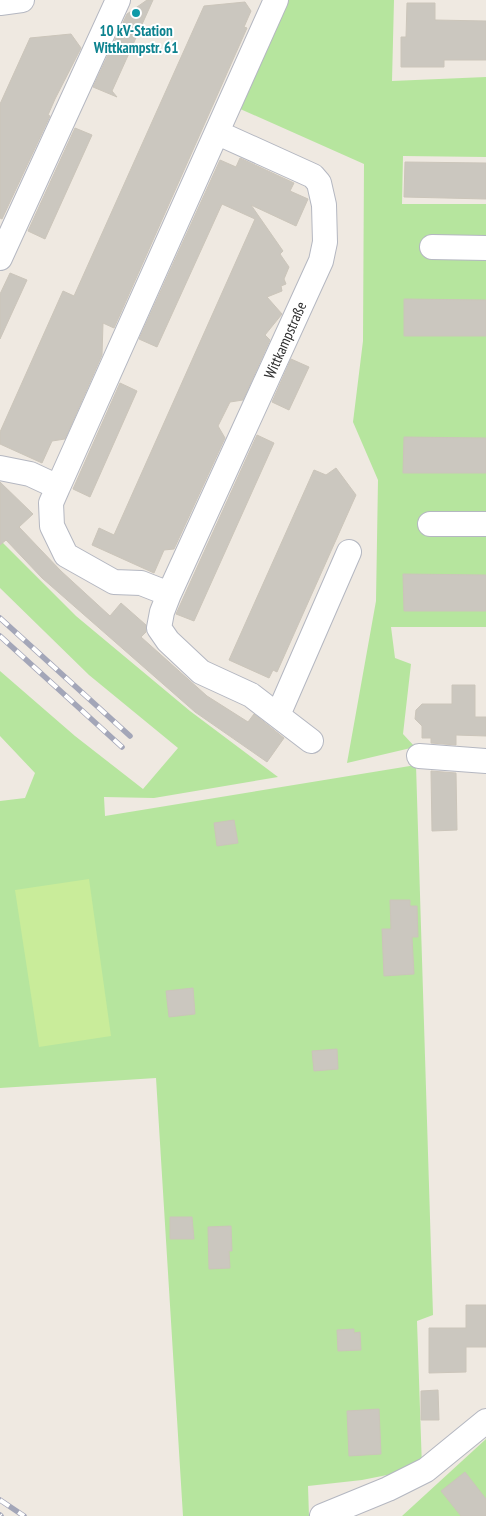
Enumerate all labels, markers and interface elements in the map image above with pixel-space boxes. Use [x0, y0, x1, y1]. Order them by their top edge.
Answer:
marker: 10 kV-Station Wittkampstr. 61 [130, 7, 142, 19]
place label: 10 kV-Station Wittkampstr. 61 [93, 21, 178, 57]
street label: Wittkampstraße [260, 298, 310, 382]

